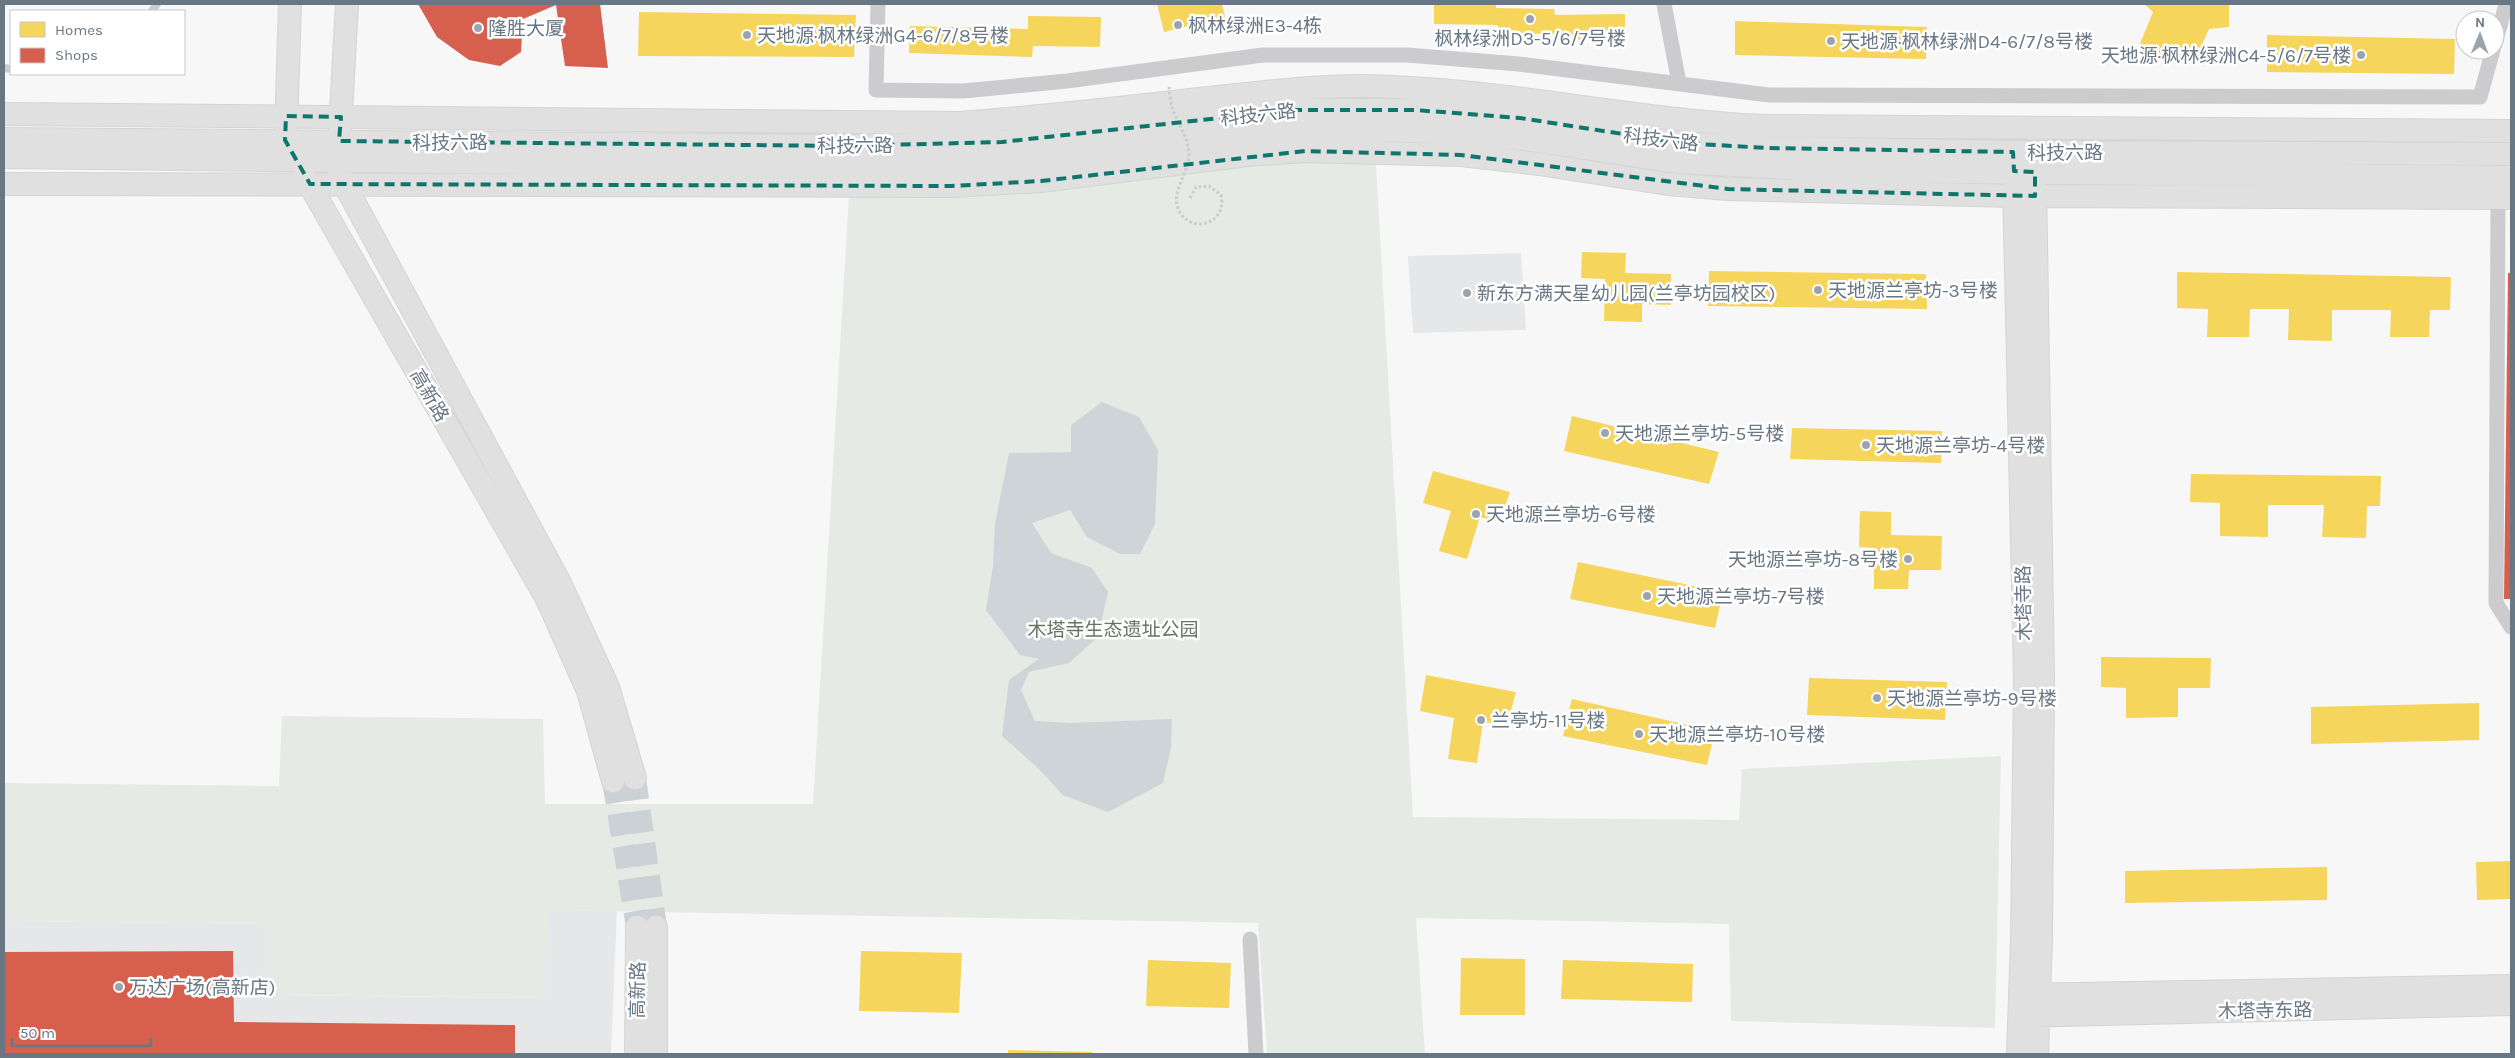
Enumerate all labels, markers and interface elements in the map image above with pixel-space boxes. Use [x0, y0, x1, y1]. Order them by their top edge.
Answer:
legend [10, 10, 185, 75]
north arrow [2455, 10, 2505, 60]
marker: 枫林绿洲D3-5/6/7号楼 [1524, 13, 1536, 25]
text: N [2475, 14, 2485, 31]
place label: 枫林绿洲E3-4栋 [1188, 15, 1322, 37]
place label: 隆胜大厦 [488, 18, 564, 40]
marker: 枫林绿洲E3-4栋 [1172, 19, 1184, 31]
text: Homes [55, 21, 103, 39]
marker: 隆胜大厦 [472, 22, 484, 34]
place label: 天地源·枫林绿洲G4-6/7/8号楼 [757, 25, 1009, 47]
place label: 枫林绿洲D3-5/6/7号楼 [1434, 28, 1626, 50]
marker: 天地源·枫林绿洲G4-6/7/8号楼 [741, 29, 753, 41]
place label: 天地源·枫林绿洲D4-6/7/8号楼 [1841, 31, 2093, 53]
marker: 天地源·枫林绿洲D4-6/7/8号楼 [1825, 35, 1837, 47]
place label: 天地源·枫林绿洲C4-5/6/7号楼 [2101, 45, 2351, 67]
text: Shops [55, 46, 98, 64]
marker: 天地源·枫林绿洲C4-5/6/7号楼 [2355, 49, 2367, 61]
street label: 科技六路 [1219, 100, 1297, 130]
street label: 科技六路 [1622, 124, 1700, 156]
street label: 科技六路 [412, 132, 488, 154]
street label: 科技六路 [817, 135, 893, 157]
street label: 科技六路 [2027, 142, 2103, 164]
place label: 天地源兰亭坊-3号楼 [1828, 280, 1998, 302]
place label: 新东方满天星幼儿园(兰亭坊园校区) [1477, 283, 1776, 305]
marker: 天地源兰亭坊-3号楼 [1812, 284, 1824, 296]
marker: 新东方满天星幼儿园(兰亭坊园校区) [1461, 287, 1473, 299]
street label: 高新路 [405, 365, 453, 426]
place label: 天地源兰亭坊-5号楼 [1615, 423, 1784, 445]
marker: 天地源兰亭坊-5号楼 [1599, 427, 1611, 439]
place label: 天地源兰亭坊-4号楼 [1876, 435, 2045, 457]
marker: 天地源兰亭坊-4号楼 [1860, 439, 1872, 451]
place label: 天地源兰亭坊-6号楼 [1486, 504, 1656, 526]
marker: 天地源兰亭坊-6号楼 [1470, 508, 1482, 520]
place label: 天地源兰亭坊-8号楼 [1728, 549, 1898, 571]
marker: 天地源兰亭坊-8号楼 [1902, 553, 1914, 565]
street label: 木塔寺路 [2012, 565, 2036, 641]
place label: 天地源兰亭坊-7号楼 [1657, 586, 1825, 608]
marker: 天地源兰亭坊-7号楼 [1641, 590, 1653, 602]
park label: 木塔寺生态遗址公园 [1027, 619, 1199, 641]
place label: 天地源兰亭坊-9号楼 [1887, 688, 2057, 710]
marker: 天地源兰亭坊-9号楼 [1871, 692, 1883, 704]
place label: 兰亭坊-11号楼 [1491, 710, 1605, 732]
marker: 兰亭坊-11号楼 [1475, 714, 1487, 726]
place label: 天地源兰亭坊-10号楼 [1649, 724, 1825, 746]
marker: 天地源兰亭坊-10号楼 [1633, 728, 1645, 740]
street label: 高新路 [627, 961, 649, 1019]
place label: 万达广场(高新店) [129, 977, 276, 999]
marker: 万达广场(高新店) [113, 981, 125, 993]
street label: 木塔寺东路 [2217, 999, 2313, 1023]
scale bar [12, 1016, 151, 1048]
text: 50 m [20, 1024, 55, 1042]

